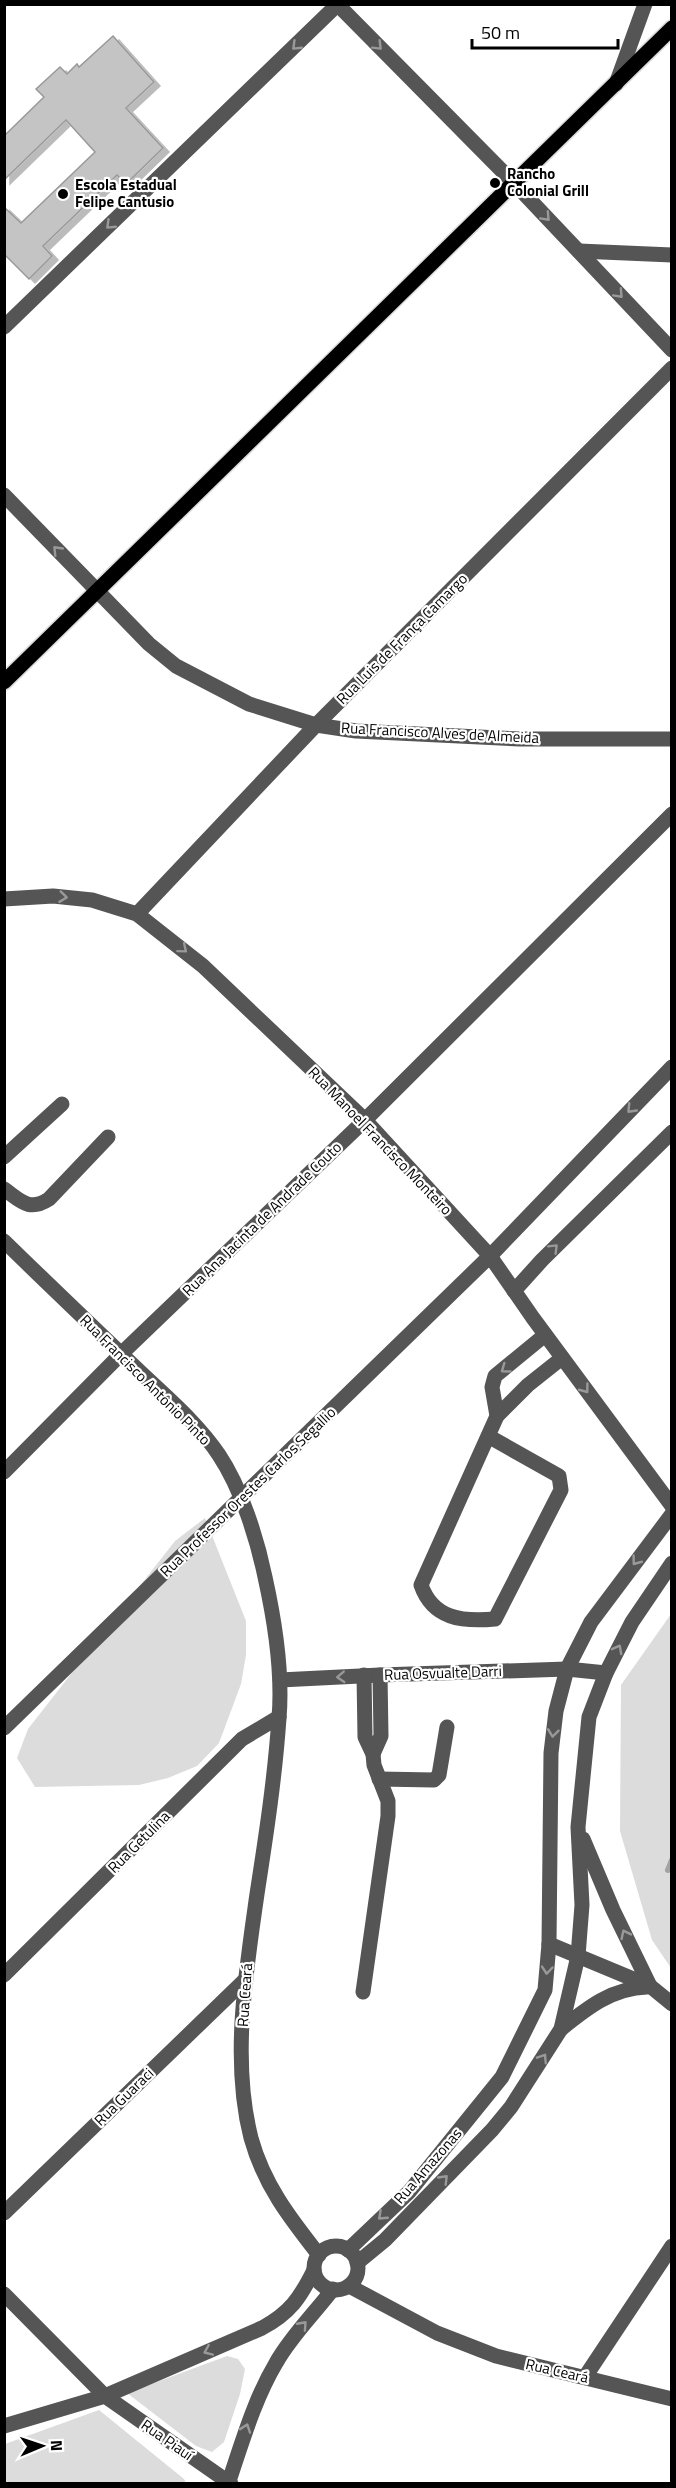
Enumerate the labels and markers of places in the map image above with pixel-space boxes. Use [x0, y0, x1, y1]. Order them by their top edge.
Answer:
place label: Rancho Colonial Grill [507, 162, 589, 202]
place label: Escola Estadual Felipe Cantusio [75, 173, 177, 213]
marker: Rancho Colonial Grill [488, 176, 502, 190]
marker: Escola Estadual Felipe Cantusio [56, 187, 70, 201]

